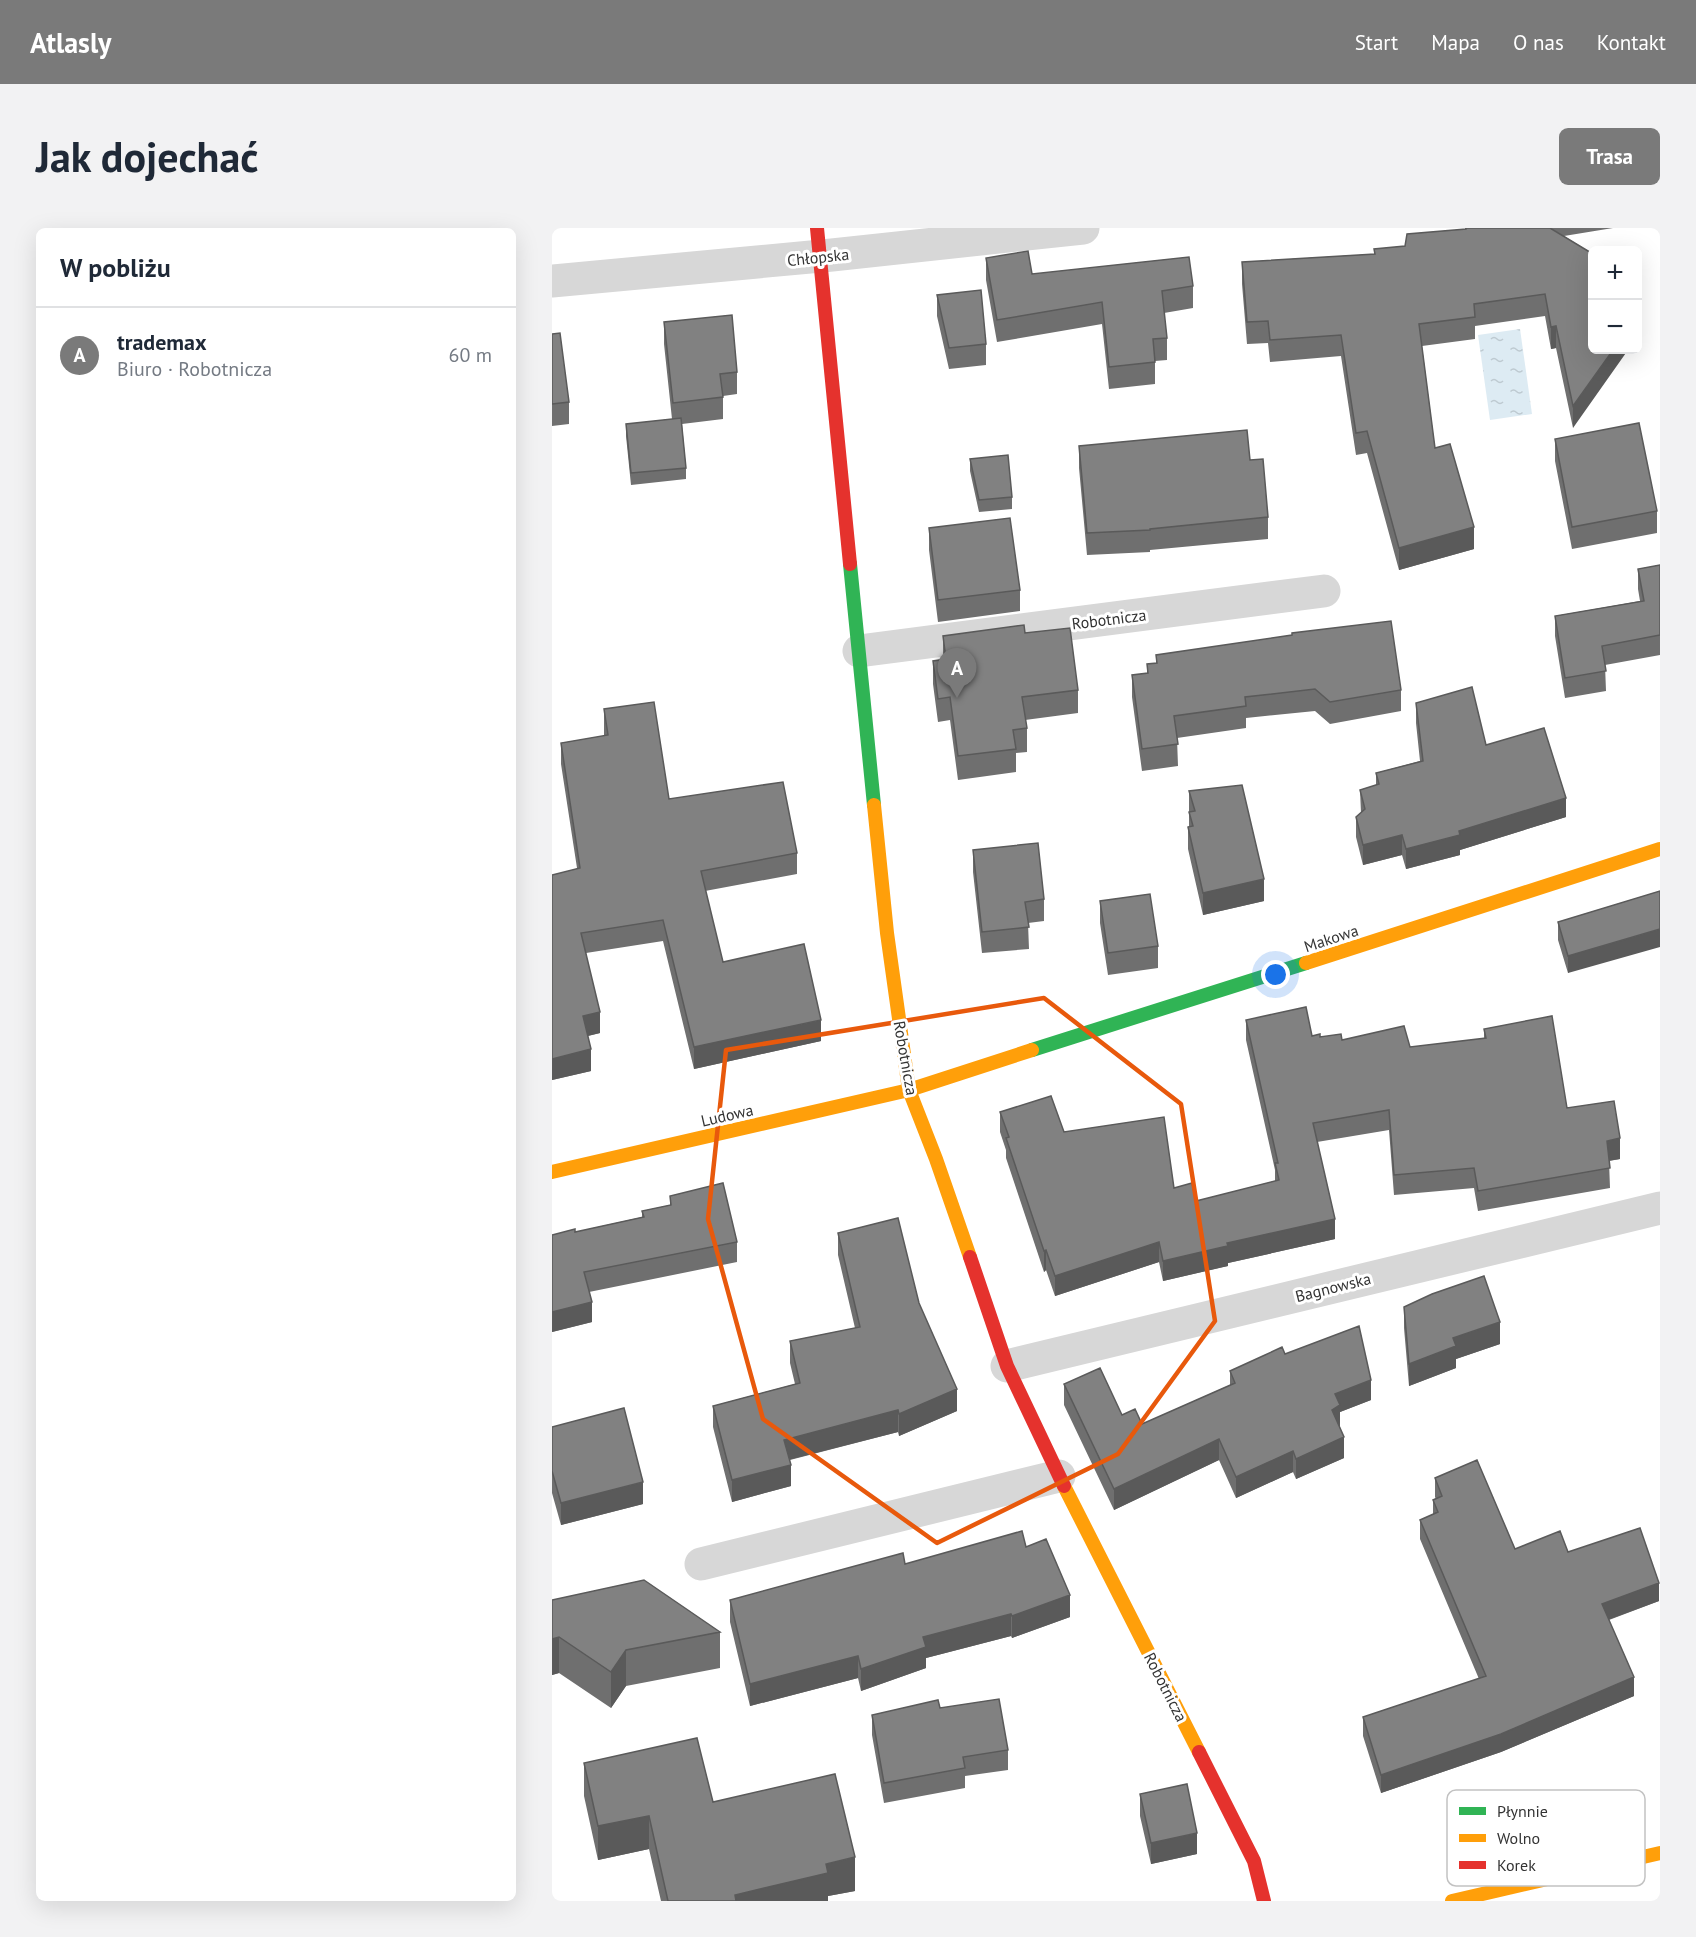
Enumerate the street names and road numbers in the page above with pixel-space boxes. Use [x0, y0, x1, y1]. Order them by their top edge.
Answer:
street label: Chłopska [786, 244, 850, 270]
street label: Robotnicza [1071, 605, 1147, 633]
street label: Makowa [1301, 920, 1361, 956]
street label: Robotnicza [890, 1019, 922, 1097]
street label: Ludowa [699, 1099, 755, 1131]
street label: Bagnowska [1293, 1268, 1373, 1306]
street label: Robotnicza [1140, 1649, 1192, 1725]

